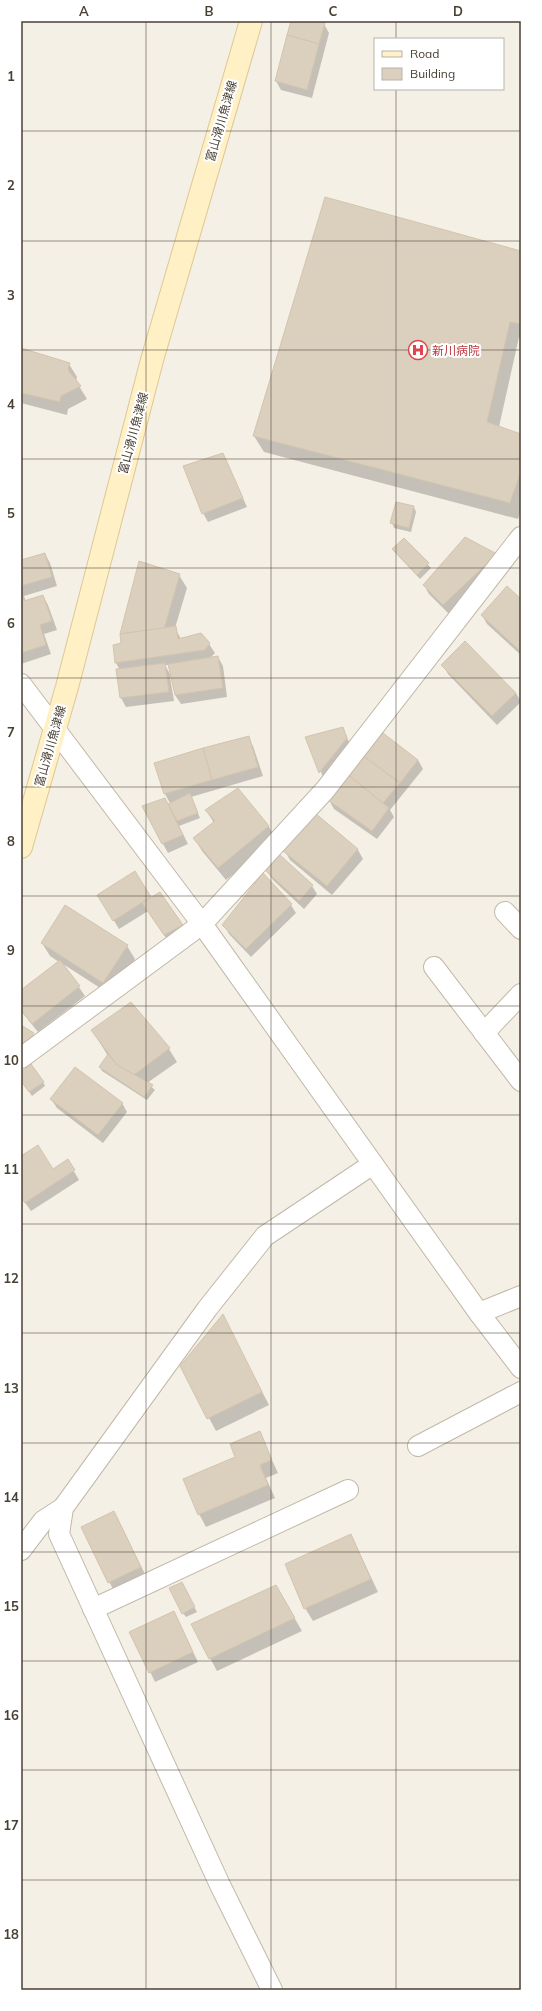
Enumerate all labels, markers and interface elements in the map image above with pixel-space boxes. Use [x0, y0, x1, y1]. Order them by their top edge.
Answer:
text: A [79, 3, 89, 19]
text: B [205, 3, 214, 19]
text: C [329, 3, 338, 19]
text: D [453, 3, 463, 19]
legend [374, 38, 504, 90]
text: Road [410, 46, 439, 61]
text: Building [410, 66, 455, 81]
text: 1 [7, 68, 15, 84]
street label: 富山滑川魚津線 [202, 79, 240, 163]
text: 2 [7, 177, 15, 193]
text: 3 [7, 287, 15, 303]
hospital icon: 新川病院 [407, 339, 429, 361]
place label: 新川病院 [432, 343, 480, 358]
street label: 富山滑川魚津線 [115, 390, 151, 476]
text: 4 [7, 396, 15, 412]
text: 5 [7, 505, 15, 521]
text: 6 [7, 615, 15, 631]
street label: 富山滑川魚津線 [31, 704, 69, 788]
text: 7 [7, 724, 15, 740]
text: 8 [7, 833, 15, 849]
text: 9 [7, 942, 15, 958]
text: 10 [3, 1052, 19, 1068]
text: 11 [3, 1161, 19, 1177]
text: 12 [3, 1270, 19, 1286]
text: 13 [3, 1380, 19, 1396]
text: 14 [3, 1489, 19, 1505]
text: 15 [3, 1598, 19, 1614]
text: 16 [3, 1707, 19, 1723]
text: 17 [3, 1817, 19, 1833]
text: 18 [3, 1926, 19, 1942]

